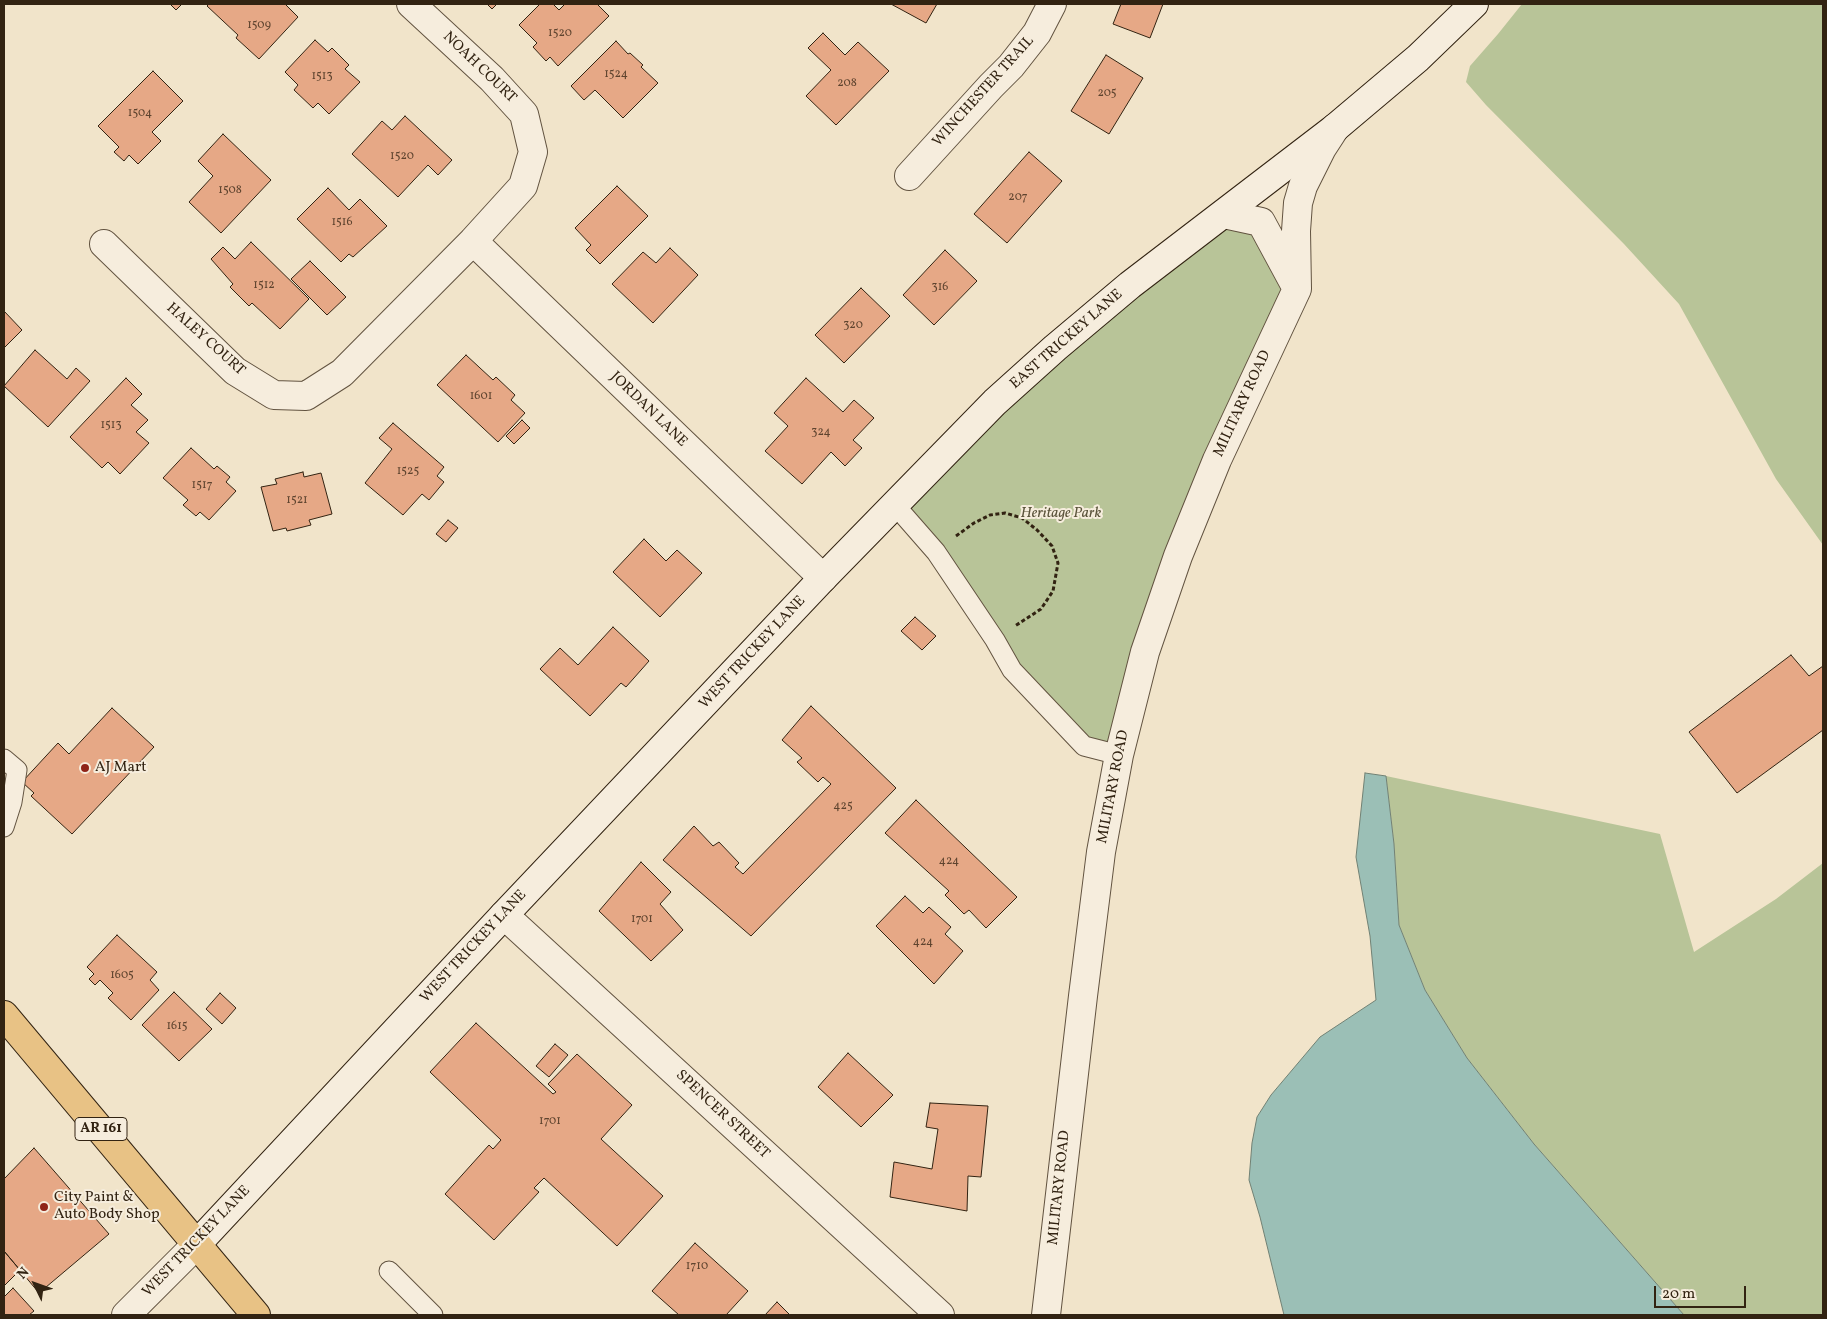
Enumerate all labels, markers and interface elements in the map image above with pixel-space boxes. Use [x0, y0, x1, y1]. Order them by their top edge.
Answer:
house number: 1509 [247, 19, 271, 33]
house number: 1520 [548, 27, 572, 41]
street label: NOAH COURT [439, 28, 519, 108]
street label: WINCHESTER TRAIL [930, 33, 1038, 151]
house number: 1524 [604, 68, 628, 82]
house number: 1513 [311, 70, 333, 84]
house number: 208 [837, 77, 857, 91]
house number: 205 [1097, 87, 1117, 101]
house number: 1504 [128, 107, 152, 121]
house number: 1520 [390, 150, 414, 164]
house number: 1508 [218, 184, 242, 198]
house number: 207 [1008, 191, 1028, 205]
house number: 1516 [331, 216, 353, 230]
house number: 1512 [253, 279, 275, 293]
house number: 316 [932, 281, 948, 295]
street label: EAST TRICKEY LANE [1007, 286, 1127, 394]
street label: HALEY COURT [162, 300, 248, 380]
house number: 320 [843, 319, 863, 333]
street label: MILITARY ROAD [1210, 348, 1276, 460]
street label: JORDAN LANE [606, 369, 690, 451]
house number: 1601 [470, 390, 492, 404]
house number: 1513 [100, 419, 122, 433]
house number: 324 [811, 426, 831, 440]
house number: 1525 [397, 465, 419, 479]
house number: 1517 [192, 479, 212, 493]
house number: 1521 [286, 494, 308, 508]
park label: Heritage Park [1021, 505, 1101, 523]
street label: WEST TRICKEY LANE [696, 593, 810, 713]
street label: MILITARY ROAD [1094, 729, 1134, 845]
place label: AJ Mart [95, 759, 146, 777]
marker: AJ Mart [79, 762, 91, 774]
house number: 425 [833, 800, 853, 814]
house number: 424 [939, 855, 959, 869]
street label: WEST TRICKEY LANE [417, 887, 531, 1007]
house number: 1701 [631, 913, 653, 927]
house number: 424 [913, 936, 933, 950]
house number: 1605 [110, 969, 134, 983]
house number: 1615 [166, 1020, 188, 1034]
street label: SPENCER STREET [671, 1067, 773, 1163]
house number: 1701 [539, 1115, 561, 1129]
road number: AR 161 [75, 1118, 127, 1140]
street label: MILITARY ROAD [1045, 1130, 1075, 1246]
street label: WEST TRICKEY LANE [139, 1183, 255, 1301]
place label: City Paint & Auto Body Shop [54, 1189, 160, 1224]
marker: City Paint & Auto Body Shop [38, 1201, 50, 1213]
north arrow [10, 1259, 60, 1309]
house number: 1710 [686, 1260, 708, 1274]
text: N [13, 1263, 34, 1284]
scale bar [1657, 1276, 1750, 1308]
text: 20 m [1662, 1284, 1695, 1305]

